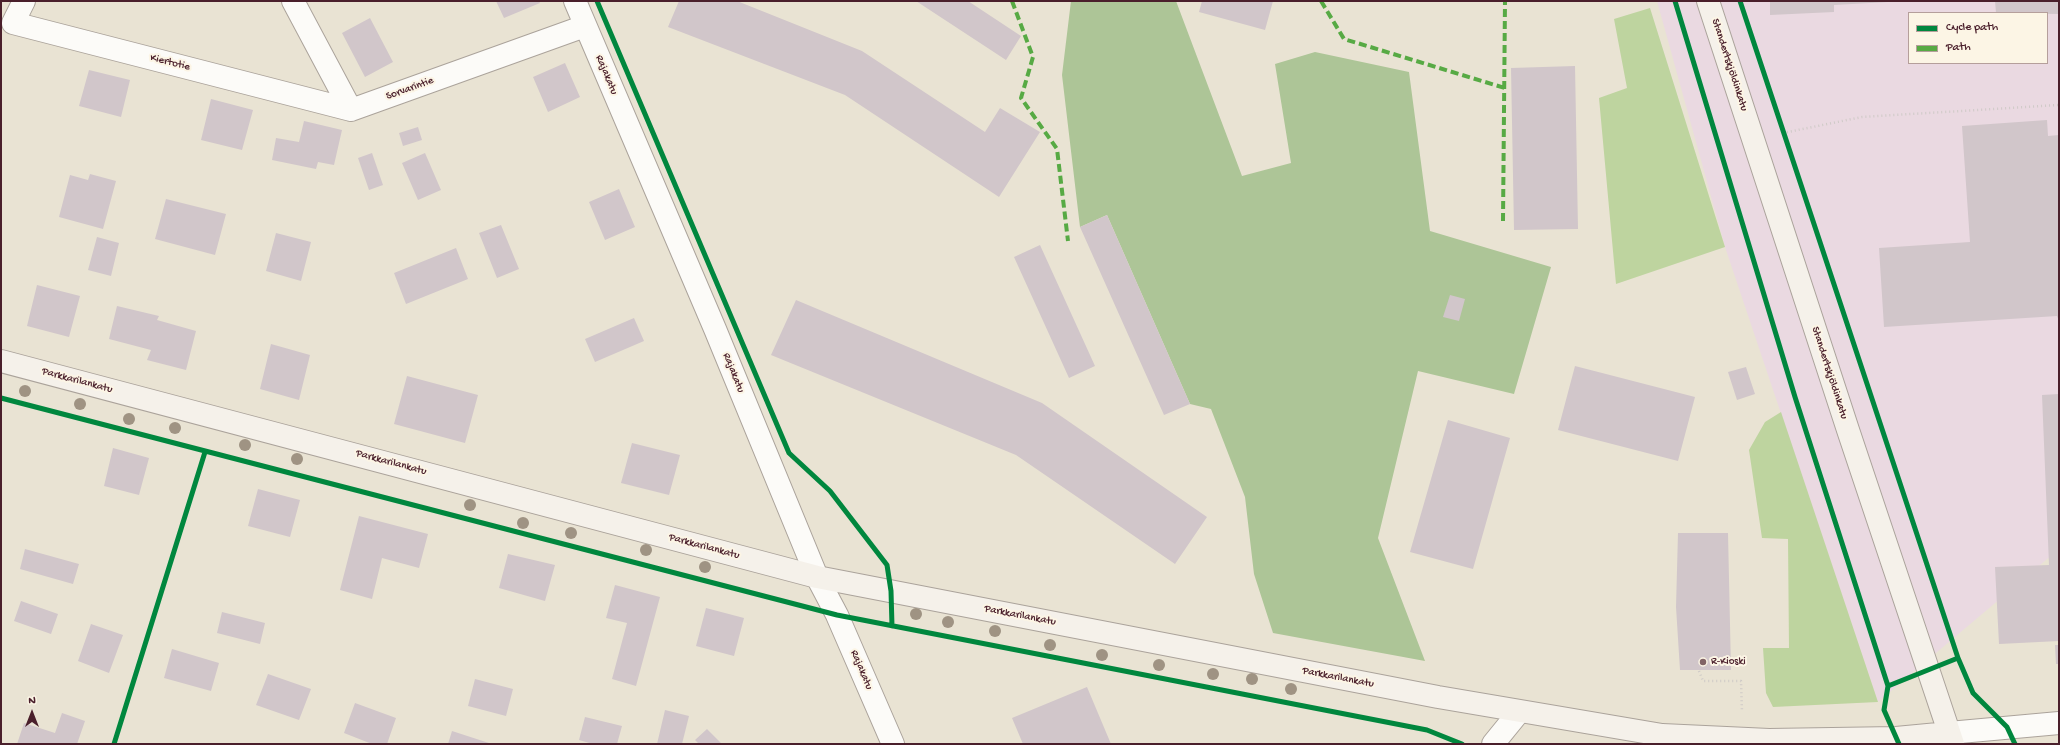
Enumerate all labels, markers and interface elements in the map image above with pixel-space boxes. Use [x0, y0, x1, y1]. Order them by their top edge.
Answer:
legend [1908, 12, 2048, 64]
street label: Standertskjöldinkatu [1708, 17, 1750, 113]
text: Cycle path [1946, 21, 1998, 35]
text: Path [1946, 41, 1971, 55]
street label: Kiertotie [149, 52, 191, 74]
street label: Rajakatu [592, 53, 620, 97]
street label: Sorvarintie [384, 74, 436, 104]
street label: Standertskjöldinkatu [1808, 325, 1850, 421]
street label: Rajakatu [719, 351, 747, 395]
street label: Parkkarilankatu [40, 365, 114, 397]
street label: Parkkarilankatu [354, 447, 428, 479]
street label: Parkkarilankatu [667, 531, 741, 563]
street label: Parkkarilankatu [983, 603, 1057, 629]
street label: Rajakatu [847, 648, 875, 692]
place label: R-Kioski [1711, 655, 1746, 669]
marker: R-Kioski [1698, 657, 1708, 667]
street label: Parkkarilankatu [1301, 665, 1375, 691]
north arrow [12, 693, 52, 733]
text: N [28, 695, 36, 707]

